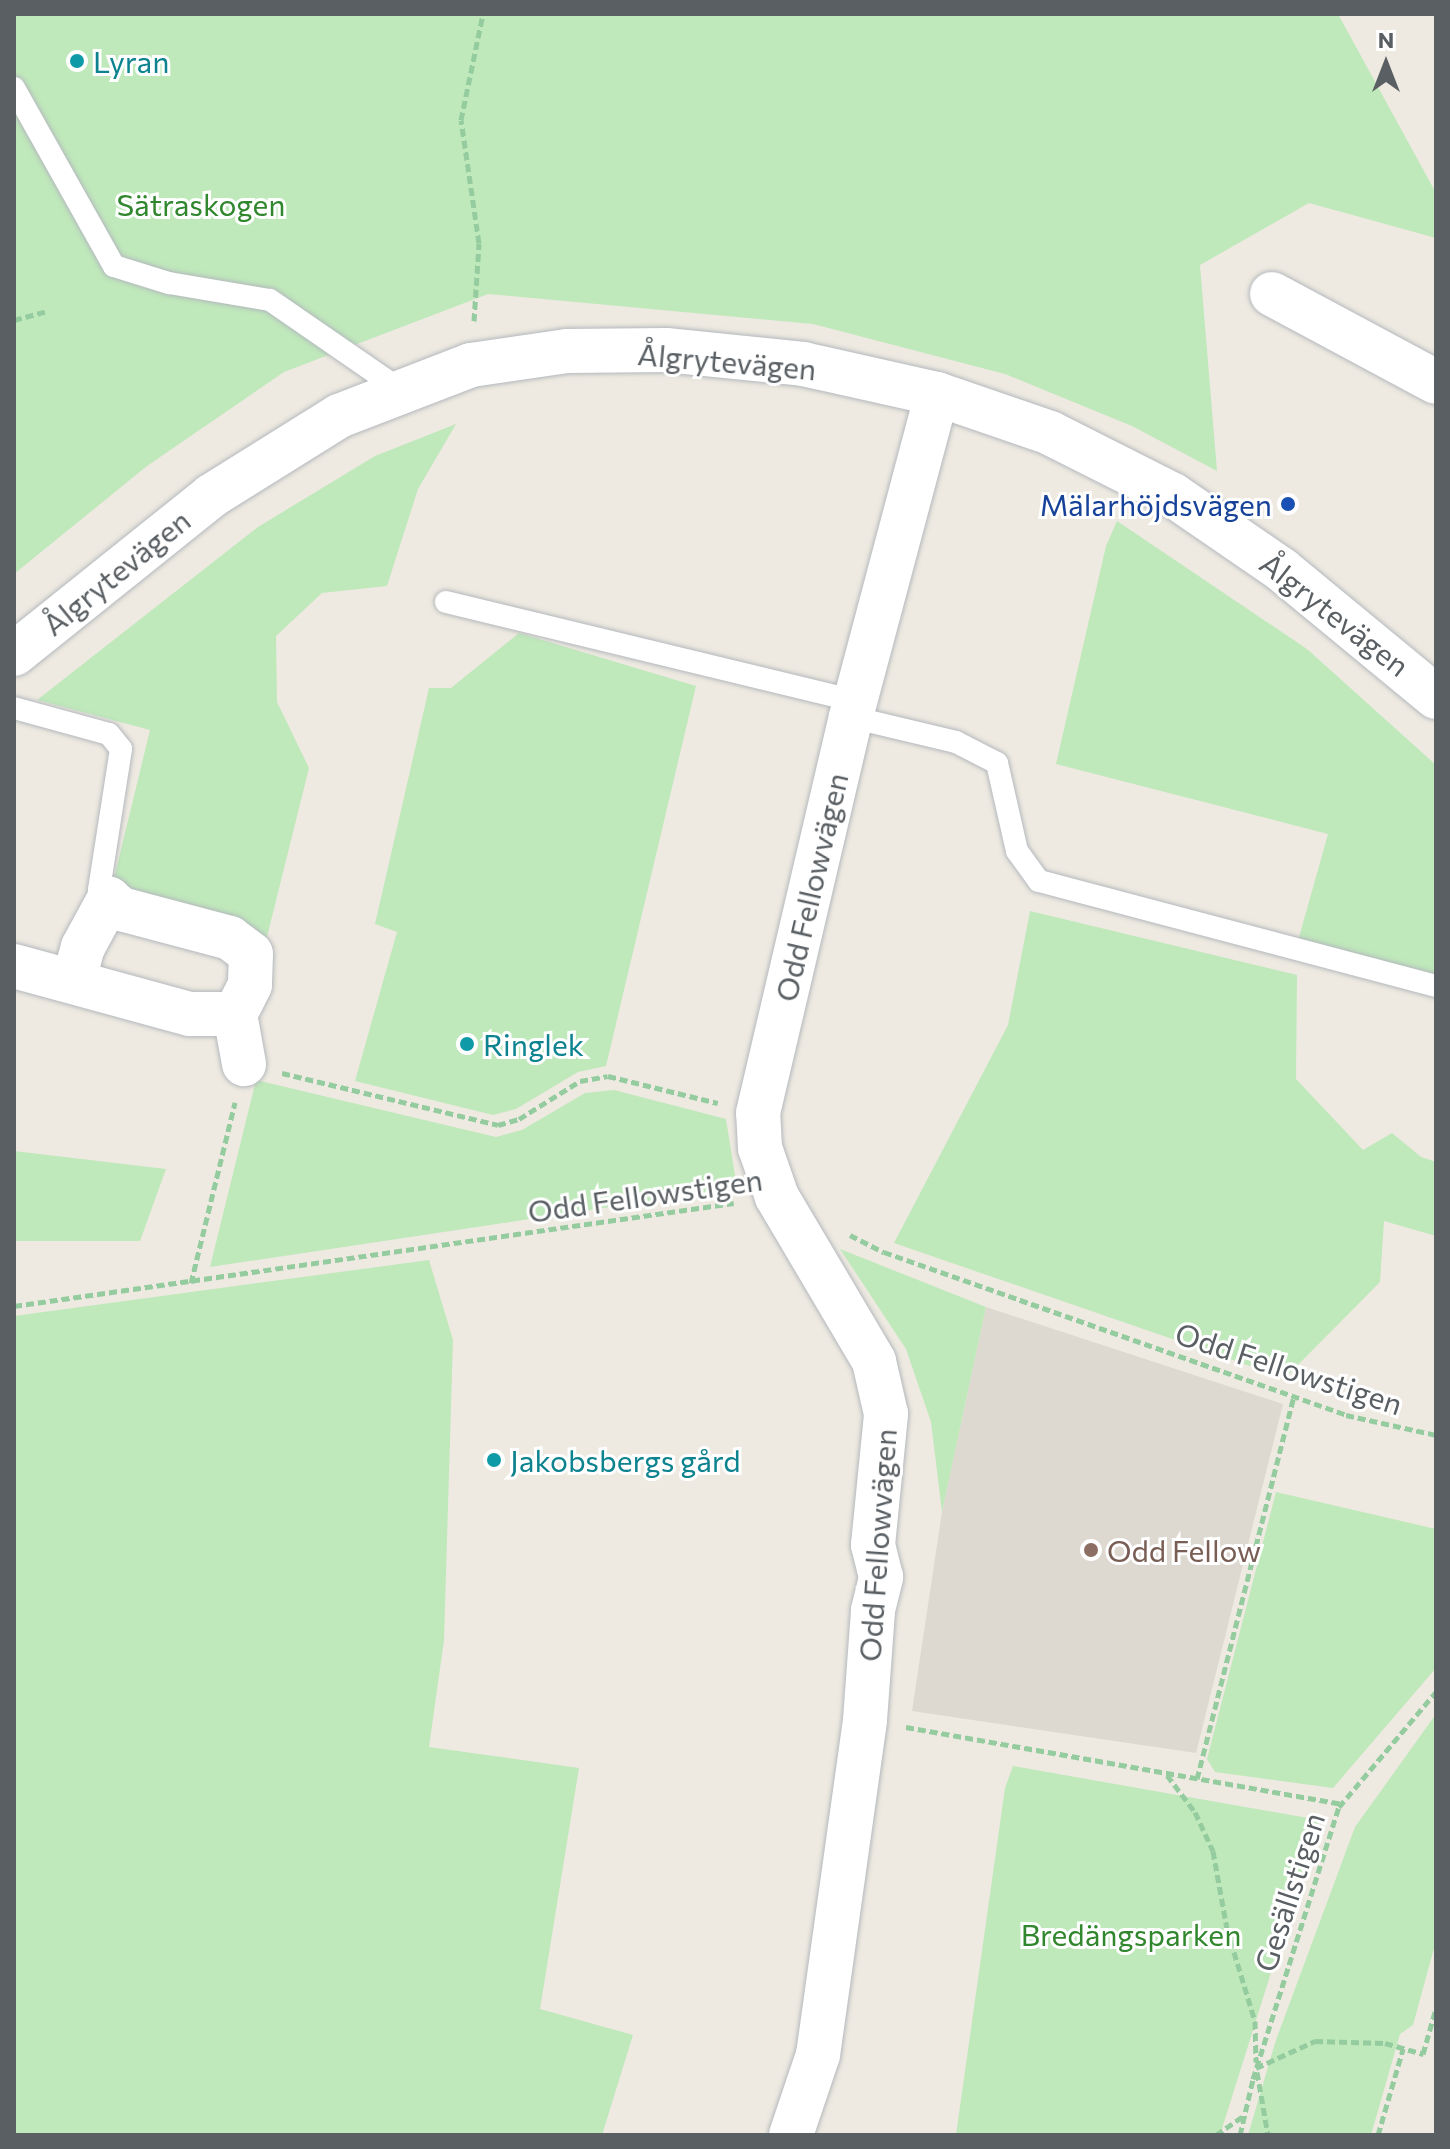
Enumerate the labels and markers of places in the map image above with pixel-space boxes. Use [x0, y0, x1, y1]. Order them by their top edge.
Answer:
place label: Lyran [93, 43, 169, 79]
marker: Lyran [68, 52, 86, 70]
place label: Mälarhöjdsvägen [1040, 486, 1272, 522]
marker: Mälarhöjdsvägen [1279, 495, 1297, 513]
place label: Ringlek [483, 1026, 584, 1062]
marker: Ringlek [458, 1035, 476, 1053]
place label: Jakobsbergs gård [510, 1442, 741, 1478]
marker: Jakobsbergs gård [485, 1451, 503, 1469]
place label: Odd Fellow [1107, 1532, 1261, 1568]
marker: Odd Fellow [1082, 1541, 1100, 1559]

